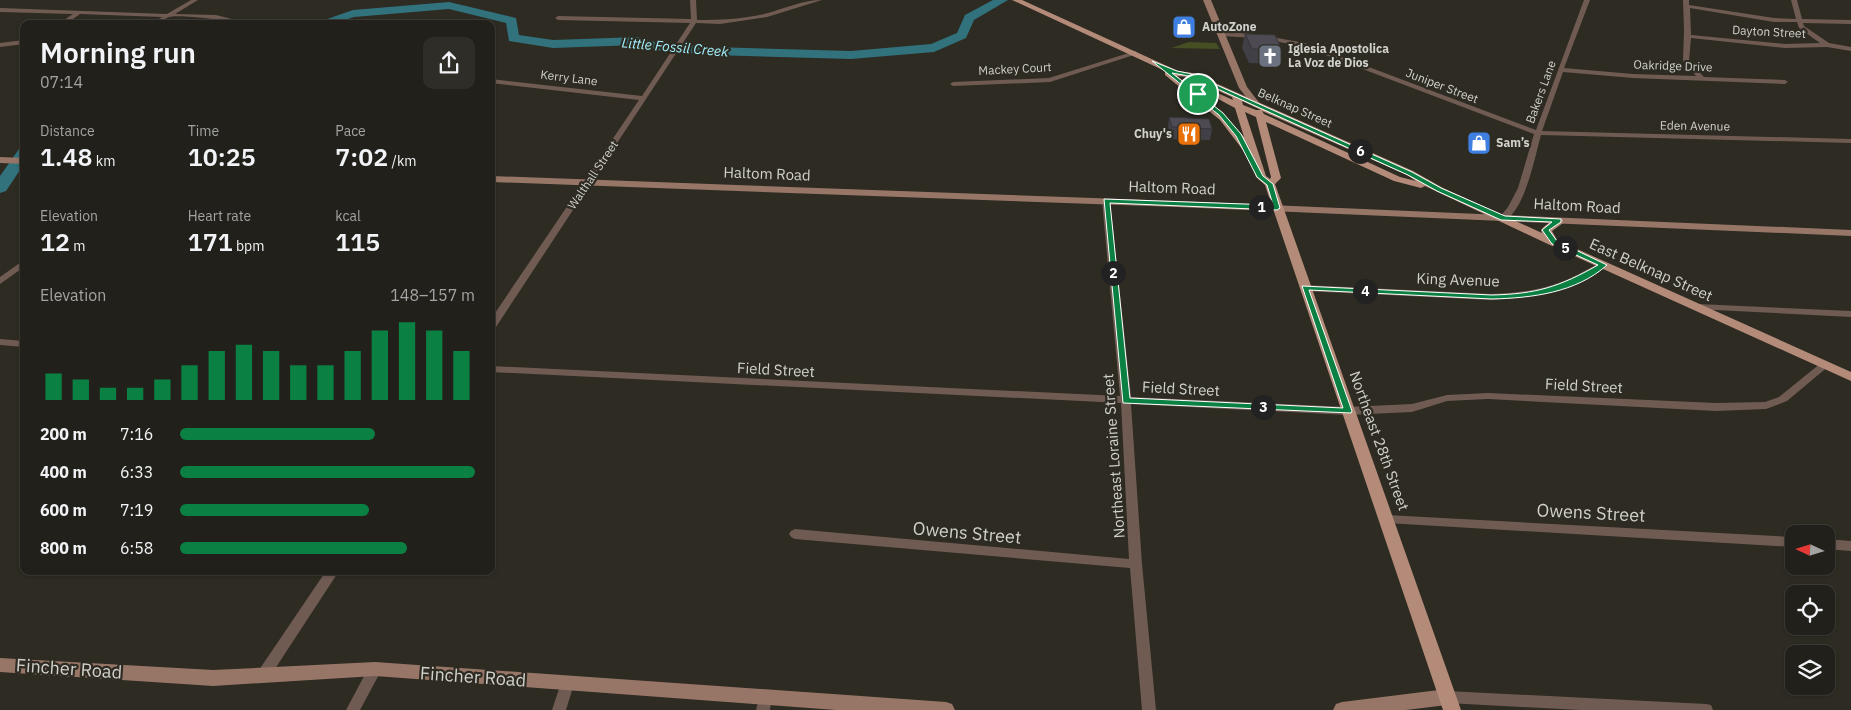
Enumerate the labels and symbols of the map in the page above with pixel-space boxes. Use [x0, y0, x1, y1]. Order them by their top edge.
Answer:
shop icon: AutoZone [1171, 14, 1197, 40]
place label: AutoZone [1202, 19, 1257, 34]
street label: Dayton Street [1732, 22, 1806, 41]
water label: Little Fossil Creek [621, 33, 730, 61]
place label: Iglesia Apostolica La Voz de Dios [1288, 41, 1389, 70]
church icon: Iglesia Apostolica La Voz de Dios [1257, 43, 1283, 69]
street label: Oakridge Drive [1633, 57, 1713, 74]
street label: Bakers Lane [1522, 58, 1559, 125]
street label: Mackey Court [978, 59, 1052, 78]
street label: Juniper Street [1404, 65, 1481, 106]
street label: Kerry Lane [540, 67, 599, 88]
pin [1177, 73, 1219, 115]
street label: Belknap Street [1256, 84, 1335, 131]
street label: Eden Avenue [1660, 117, 1731, 134]
restaurant icon: Chuy's [1176, 121, 1202, 147]
place label: Chuy's [1134, 126, 1172, 141]
shop icon: Sam’s [1466, 130, 1492, 156]
place label: Sam’s [1496, 135, 1530, 150]
street label: Walthall Street [564, 137, 621, 212]
pin: 6 [1348, 138, 1372, 164]
street label: Haltom Road [723, 162, 811, 185]
street label: Haltom Road [1128, 176, 1216, 199]
pin: 1 [1248, 194, 1274, 220]
street label: Haltom Road [1533, 194, 1621, 217]
street label: East Belknap Street [1587, 234, 1716, 305]
pin: 5 [1552, 236, 1578, 260]
pin: 2 [1100, 260, 1126, 286]
street label: King Avenue [1416, 269, 1500, 290]
pin: 4 [1352, 278, 1378, 304]
street label: Field Street [737, 358, 815, 381]
street label: Northeast 28th Street [1345, 368, 1414, 513]
street label: Northeast Loraine Street [1098, 373, 1129, 539]
street label: Field Street [1545, 374, 1623, 397]
street label: Field Street [1142, 377, 1220, 400]
pin: 3 [1250, 394, 1276, 420]
street label: Owens Street [1536, 498, 1646, 527]
street label: Owens Street [912, 516, 1022, 549]
north arrow [1785, 525, 1835, 575]
street label: Fincher Road [15, 653, 123, 684]
street label: Fincher Road [419, 661, 527, 692]

